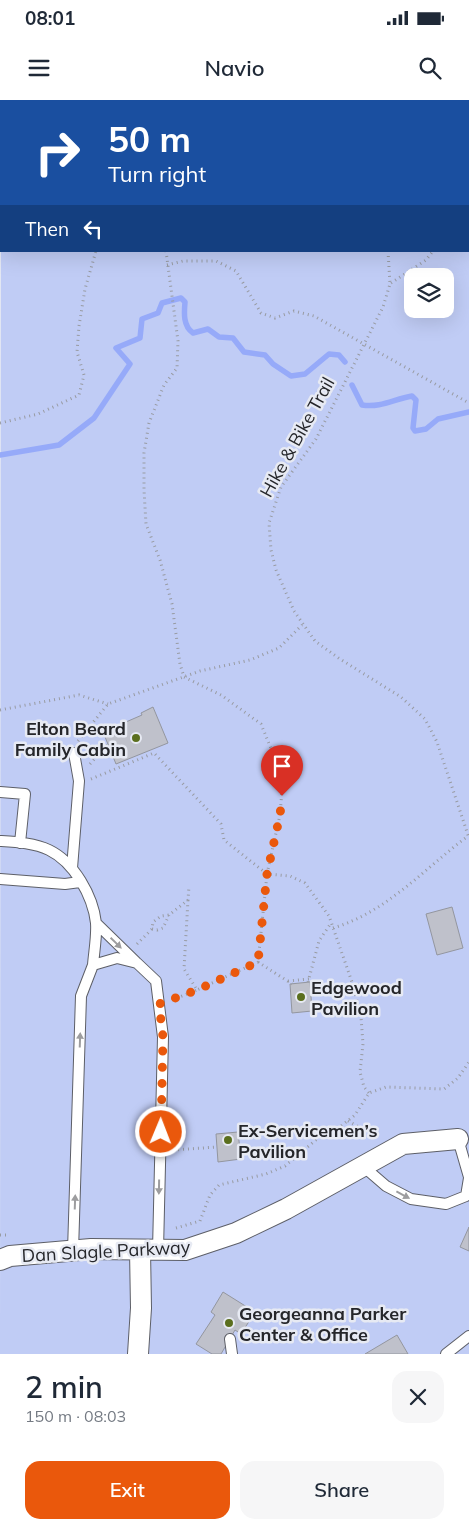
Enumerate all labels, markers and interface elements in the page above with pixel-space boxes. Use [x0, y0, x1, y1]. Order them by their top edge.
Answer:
text: 08:01 [25, 6, 75, 30]
icon: menu [25, 54, 53, 82]
text: Navio [205, 54, 264, 82]
icon: search [416, 54, 444, 82]
text: 50 m [108, 117, 191, 161]
icon: right [25, 120, 90, 185]
text: Turn right [108, 160, 206, 188]
icon: left [79, 215, 107, 243]
text: Then [25, 217, 69, 241]
map controls [404, 268, 454, 318]
button: layers [404, 268, 454, 318]
street label: Hike & Bike Trail [255, 373, 339, 501]
place label: Elton Beard Family Cabin [15, 717, 126, 761]
marker: Elton Beard Family Cabin [130, 732, 142, 744]
pin [261, 745, 303, 796]
icon: arrive [268, 752, 296, 780]
one-way arrow [110, 937, 122, 949]
place label: Edgewood Pavilion [311, 976, 402, 1020]
marker: Edgewood Pavilion [295, 991, 307, 1003]
one-way arrow [76, 1031, 84, 1047]
position arrow [134, 1105, 186, 1157]
place label: Ex-Servicemen’s Pavilion [238, 1119, 378, 1163]
marker: Ex-Servicemen’s Pavilion [222, 1134, 234, 1146]
one-way arrow [155, 1179, 163, 1195]
one-way arrow [396, 1191, 410, 1199]
one-way arrow [71, 1194, 79, 1210]
street label: Dan Slagle Parkway [21, 1235, 191, 1267]
place label: Georgeanna Parker Center & Office [239, 1302, 407, 1346]
marker: Georgeanna Parker Center & Office [223, 1317, 235, 1329]
text: 2 min [25, 1368, 103, 1406]
button: close [392, 1371, 444, 1423]
text: 150 m · 08:03 [25, 1406, 126, 1426]
button: Exit [25, 1461, 230, 1519]
button: Share [240, 1461, 444, 1519]

